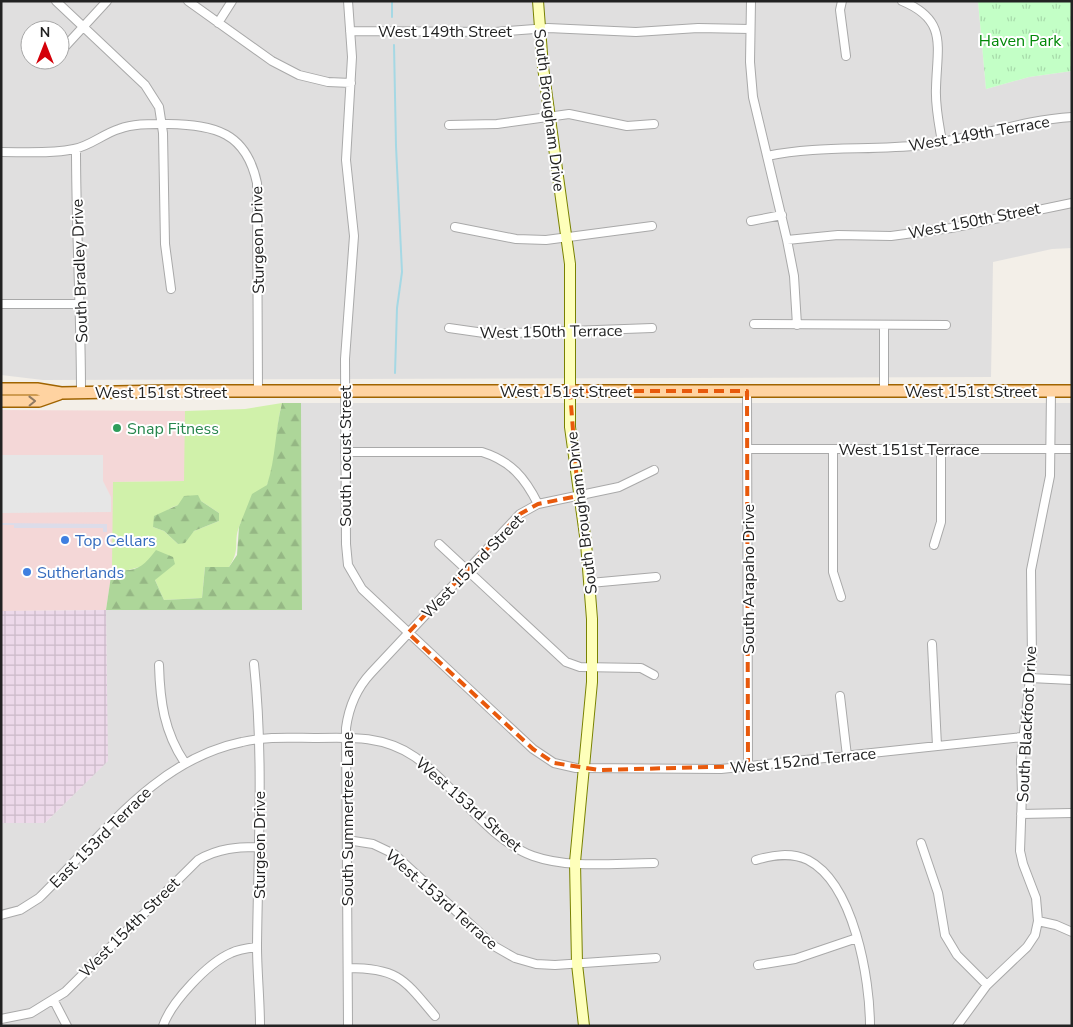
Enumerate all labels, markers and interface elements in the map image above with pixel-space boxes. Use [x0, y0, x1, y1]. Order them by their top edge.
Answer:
north arrow [20, 20, 70, 70]
street label: West 149th Street [378, 21, 512, 43]
text: N [40, 23, 50, 42]
street label: South Brougham Drive [528, 28, 570, 193]
park label: Haven Park [979, 30, 1062, 52]
street label: West 149th Terrace [907, 111, 1051, 157]
street label: Sturgeon Drive [246, 186, 270, 294]
street label: West 150th Street [906, 197, 1042, 245]
street label: South Bradley Drive [66, 199, 94, 343]
street label: West 150th Terrace [480, 320, 623, 344]
street label: West 151st Street [500, 381, 633, 403]
street label: West 151st Street [905, 381, 1038, 403]
street label: West 151st Street [95, 382, 228, 404]
street label: South Locust Street [335, 385, 357, 527]
one-way arrow [28, 396, 36, 406]
place label: Snap Fitness [127, 418, 219, 440]
marker: Snap Fitness [111, 422, 123, 434]
street label: South Brougham Drive [561, 430, 603, 595]
street label: West 151st Terrace [838, 439, 980, 461]
street label: South Arapaho Drive [738, 504, 760, 654]
street label: West 152nd Street [417, 509, 529, 624]
place label: Top Cellars [75, 530, 156, 552]
marker: Top Cellars [59, 534, 71, 546]
place label: Sutherlands [37, 562, 124, 584]
marker: Sutherlands [21, 566, 33, 578]
street label: South Blackfoot Drive [1012, 645, 1042, 803]
street label: South Summertree Lane [337, 732, 359, 906]
street label: West 152nd Terrace [729, 742, 877, 780]
street label: West 153rd Street [411, 752, 526, 857]
street label: East 153rd Terrace [45, 782, 156, 893]
street label: Sturgeon Drive [249, 791, 271, 899]
street label: West 153rd Terrace [380, 845, 502, 955]
street label: West 154th Street [75, 872, 185, 983]

